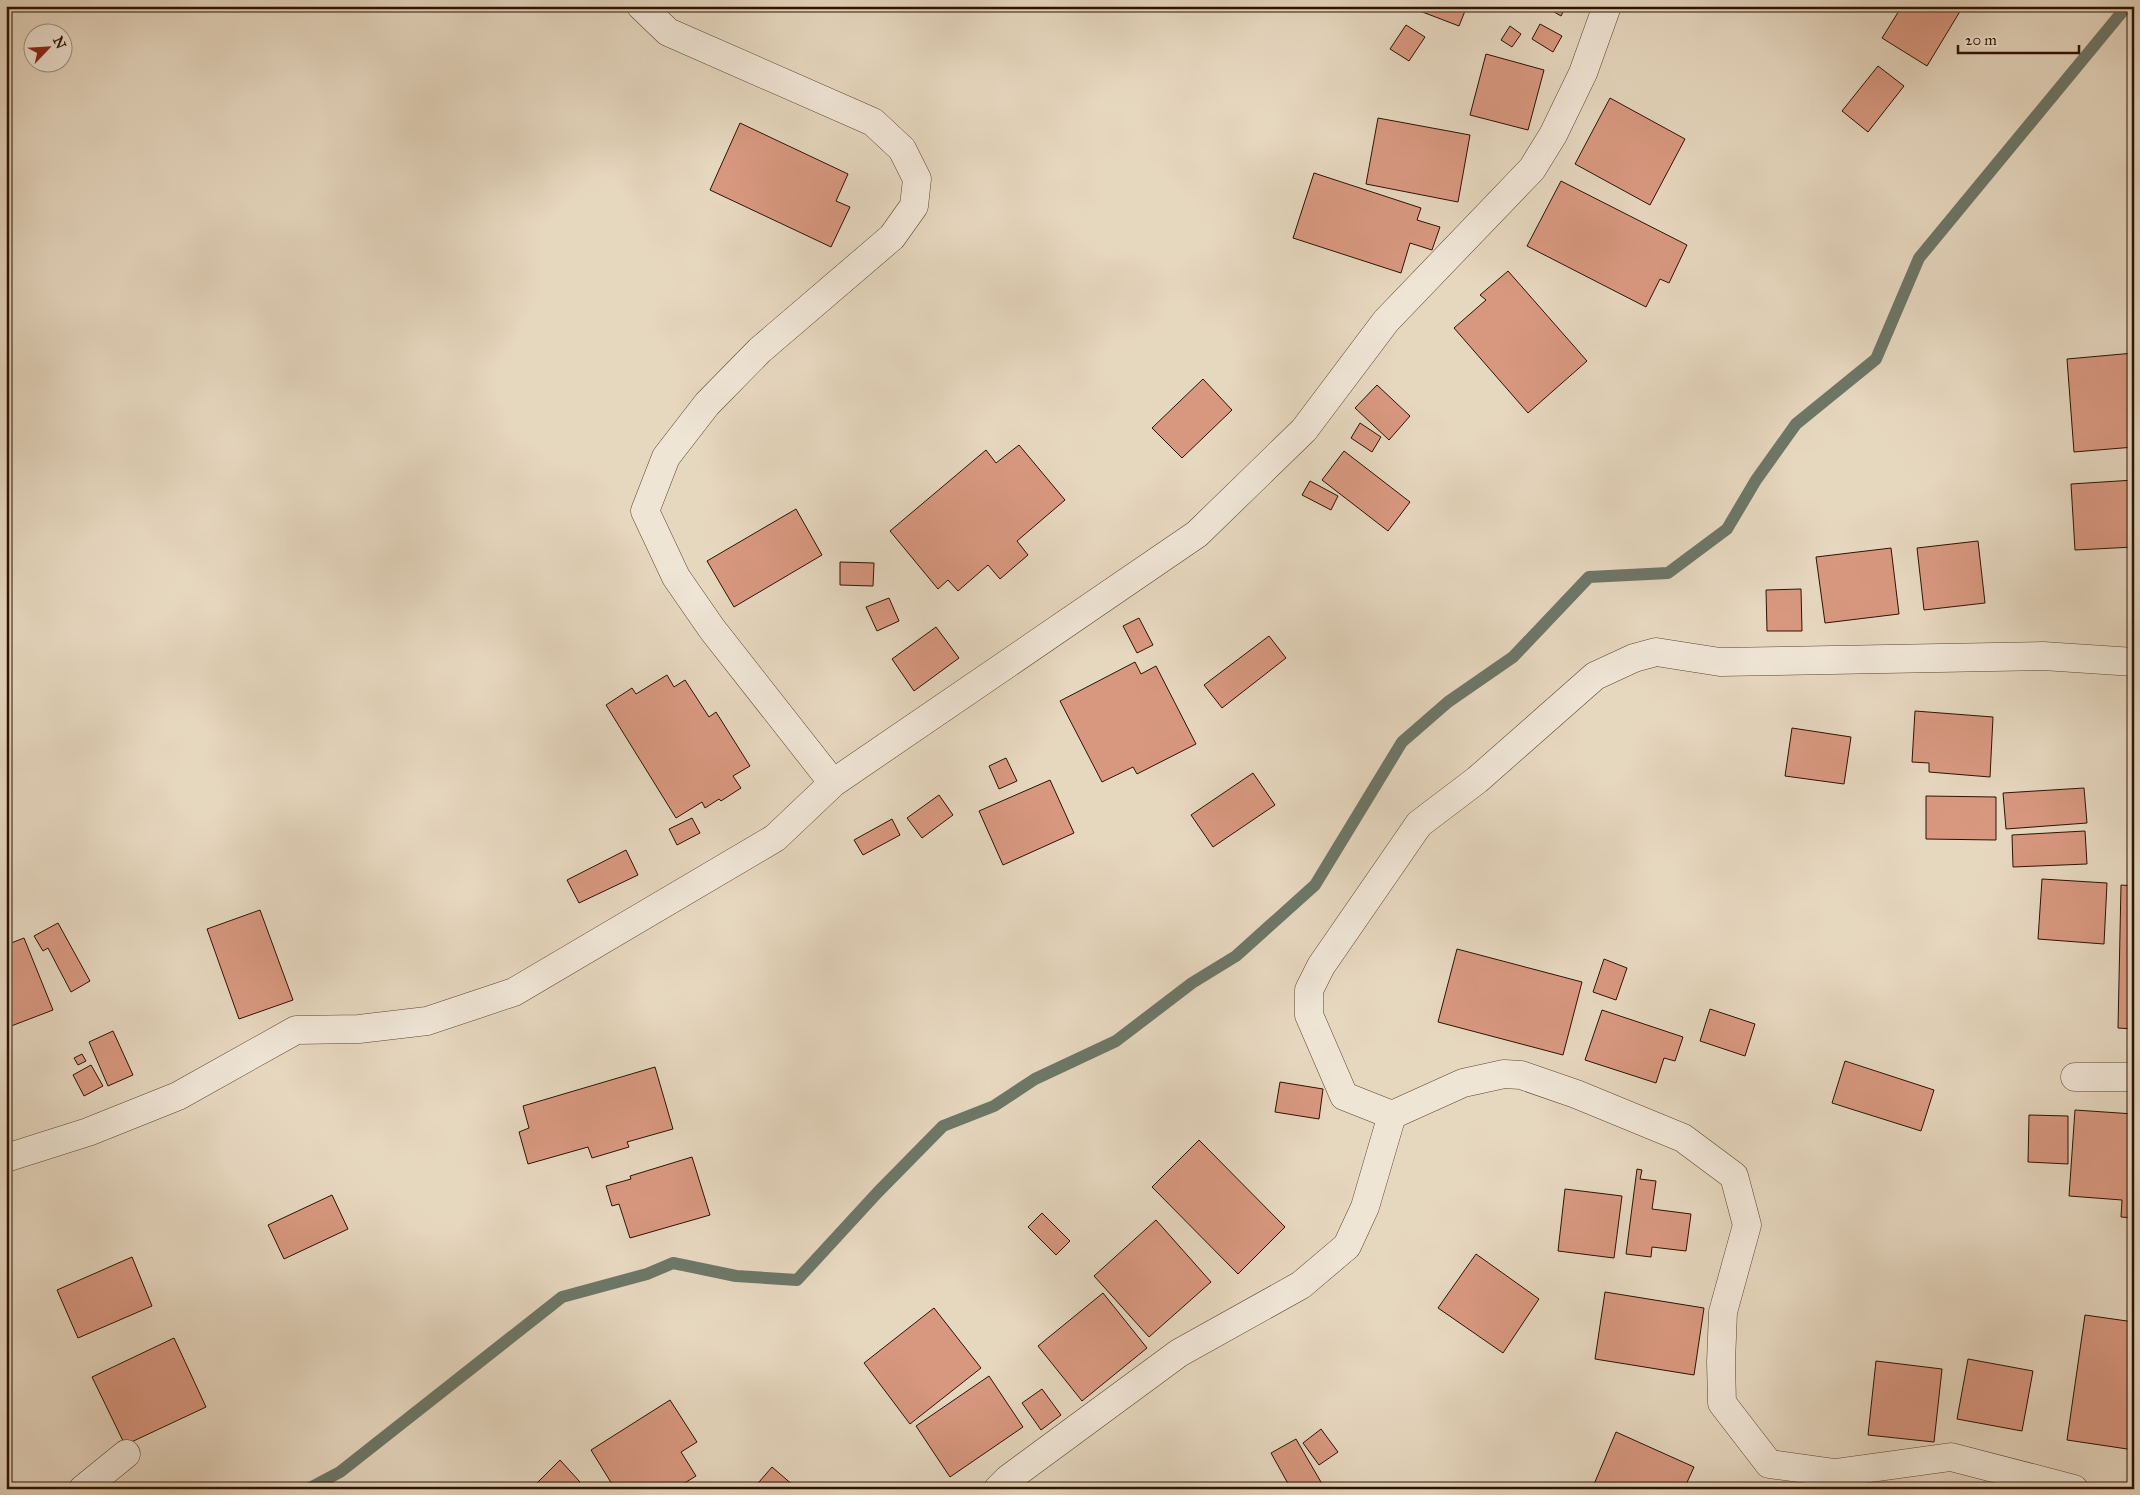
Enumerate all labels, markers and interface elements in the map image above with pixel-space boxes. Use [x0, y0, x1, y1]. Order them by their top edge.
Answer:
north arrow [22, 22, 72, 72]
scale bar [1958, 22, 2079, 54]
text: 20 m [1965, 31, 1997, 49]
text: N [49, 34, 70, 52]

